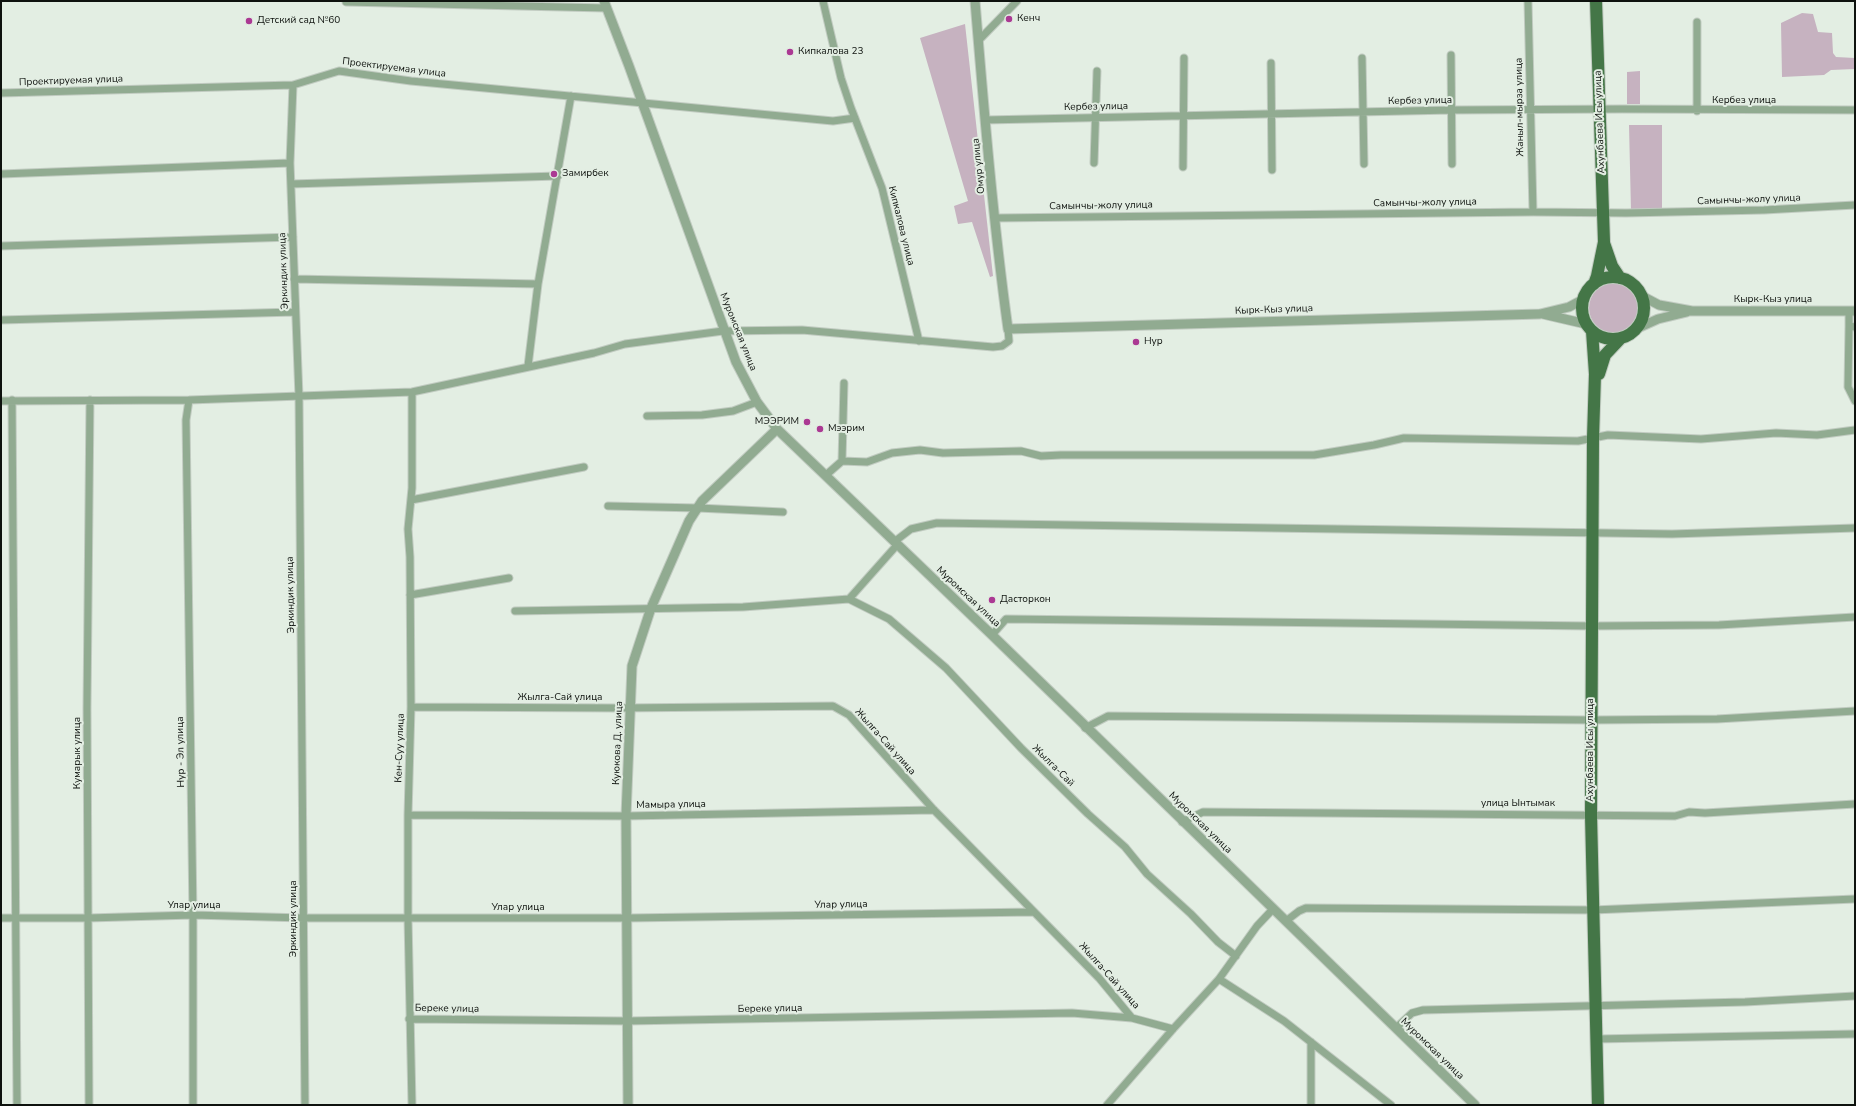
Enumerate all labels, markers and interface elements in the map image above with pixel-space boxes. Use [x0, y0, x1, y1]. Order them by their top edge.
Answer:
place label: Кенч [1017, 13, 1040, 25]
marker: Кенч [1004, 14, 1014, 24]
place label: Детский сад №60 [257, 15, 340, 27]
marker: Детский сад №60 [244, 16, 254, 26]
place label: Кипкалова 23 [798, 46, 864, 58]
marker: Кипкалова 23 [785, 47, 795, 57]
street label: Проектируемая улица [341, 56, 447, 80]
street label: Жаныл-мырза улица [1513, 57, 1527, 157]
street label: Ахунбаева Исы улица [1592, 70, 1608, 174]
street label: Проектируемая улица [19, 73, 123, 89]
street label: Кербез улица [1388, 94, 1452, 108]
street label: Кербез улица [1712, 95, 1776, 107]
street label: Кербез улица [1064, 100, 1128, 114]
street label: Омур улица [970, 138, 988, 194]
place label: Замирбек [562, 168, 608, 180]
marker: Замирбек [549, 169, 559, 179]
street label: Кипкалова улица [885, 185, 917, 267]
street label: Самынчы-жолу улица [1697, 192, 1801, 208]
street label: Самынчы-жолу улица [1373, 196, 1477, 210]
street label: Самынчы-жолу улица [1049, 199, 1153, 213]
street label: Эркиндик улица [277, 232, 291, 310]
street label: Муромская улица [717, 291, 759, 373]
street label: Кырк-Кыз улица [1734, 294, 1812, 306]
street label: Кырк-Кыз улица [1235, 303, 1313, 317]
place label: Нур [1144, 336, 1163, 348]
marker: Нур [1131, 337, 1141, 347]
place label: МЭЭРИМ [755, 416, 799, 428]
marker: МЭЭРИМ [802, 417, 812, 427]
place label: Мээрим [828, 423, 865, 435]
marker: Мээрим [815, 424, 825, 434]
street label: Эркиндик улица [284, 556, 298, 634]
street label: Муромская улица [933, 564, 1003, 630]
place label: Дасторкон [1000, 594, 1051, 606]
marker: Дасторкон [987, 595, 997, 605]
street label: Жылга-Сай улица [517, 692, 603, 704]
street label: Ахунбаева Исы улица [1585, 698, 1597, 802]
street label: Куюкова Д. улица [611, 701, 625, 785]
street label: Жылга-Сай улица [852, 706, 918, 778]
street label: Кен-Суу улица [393, 713, 407, 783]
street label: Нур - Эл улица [174, 716, 188, 788]
street label: Кумарык улица [72, 717, 84, 789]
street label: Жылга-Сай [1029, 742, 1077, 790]
street label: Муромская улица [1166, 790, 1234, 856]
street label: Мамыра улица [636, 798, 706, 812]
street label: улица Ынтымак [1481, 798, 1555, 810]
street label: Эркиндик улица [288, 880, 300, 958]
street label: Улар улица [814, 899, 868, 911]
street label: Улар улица [167, 900, 221, 912]
street label: Улар улица [491, 902, 545, 914]
street label: Жылга-Сай улица [1076, 940, 1142, 1012]
street label: Береке улица [415, 1002, 479, 1016]
street label: Береке улица [738, 1002, 802, 1016]
street label: Муромская улица [1398, 1016, 1466, 1082]

